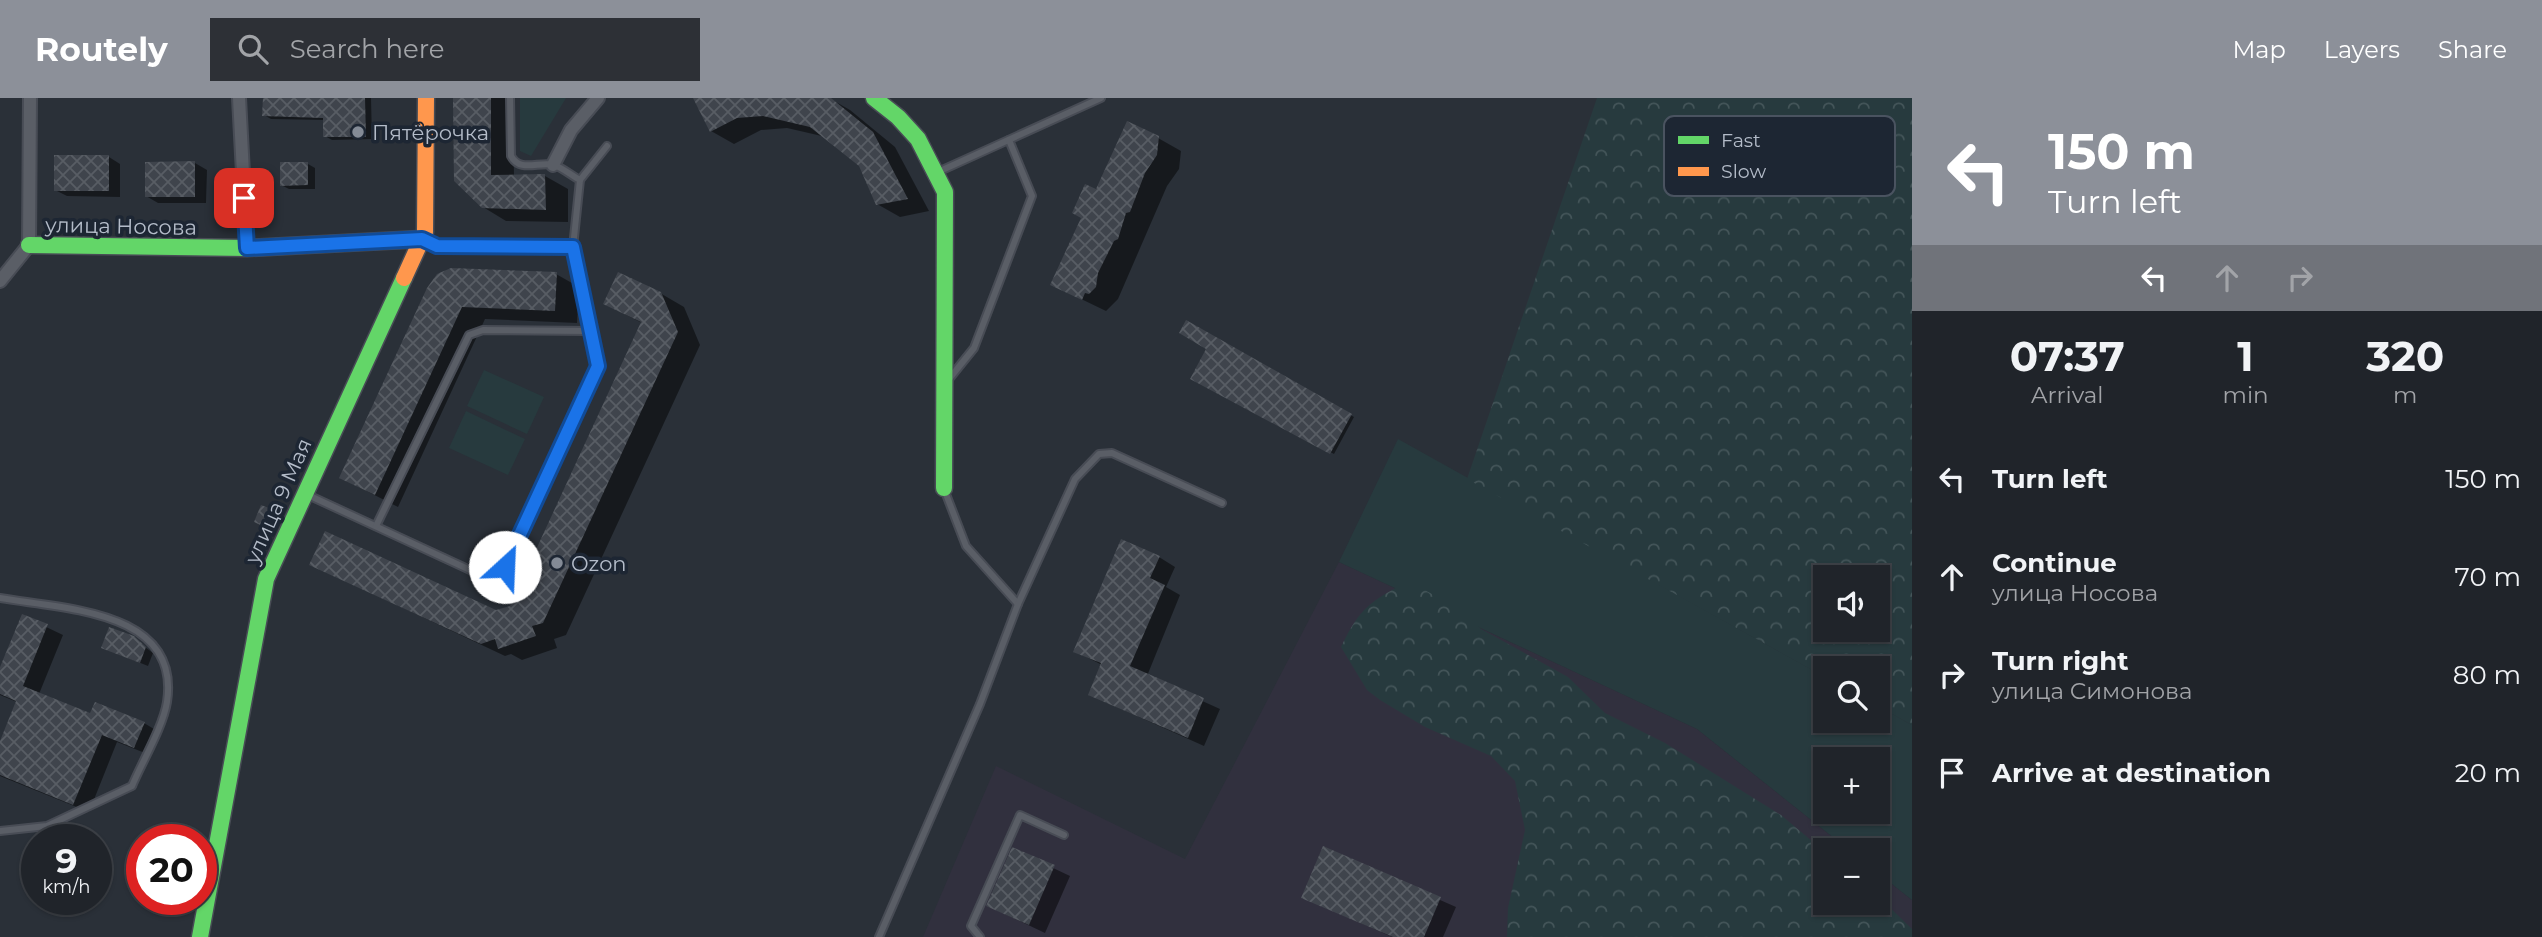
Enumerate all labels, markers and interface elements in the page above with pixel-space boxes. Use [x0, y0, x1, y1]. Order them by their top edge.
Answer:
search box [210, 18, 700, 81]
text: Routely [35, 29, 168, 69]
icon: search [234, 30, 272, 68]
text: Search here [290, 33, 445, 65]
text: Map [2232, 35, 2286, 64]
text: Layers [2324, 35, 2400, 64]
text: Share [2438, 35, 2507, 64]
legend [1664, 116, 1895, 196]
place label: Пятёрочка [372, 120, 489, 145]
text: 150 m [2048, 122, 2195, 181]
marker: Пятёрочка [350, 124, 366, 140]
icon: left [1933, 126, 2024, 217]
text: Fast [1721, 129, 1761, 152]
text: Slow [1721, 160, 1766, 183]
pin [214, 168, 274, 228]
icon: arrive [225, 179, 263, 217]
text: Turn left [2048, 182, 2182, 221]
street label: улица Носова [44, 212, 197, 240]
icon: left [2135, 259, 2173, 297]
icon: ahead [2208, 259, 2246, 297]
icon: right [2281, 259, 2319, 297]
text: 07:37 [2010, 330, 2125, 382]
text: 1 [2237, 330, 2254, 382]
text: 320 [2366, 330, 2444, 382]
text: Arrival [2031, 381, 2104, 409]
text: min [2223, 381, 2269, 409]
text: m [2393, 381, 2418, 409]
street label: улица 9 Мая [239, 434, 317, 568]
icon: left [1933, 460, 1971, 498]
text: Turn left [1992, 463, 2108, 495]
text: 150 m [2445, 463, 2521, 495]
position arrow [468, 530, 542, 604]
text: Continue [1992, 547, 2117, 579]
place label: Ozon [571, 551, 627, 576]
marker: Ozon [549, 555, 565, 571]
icon: ahead [1933, 558, 1971, 596]
text: 70 m [2455, 561, 2521, 593]
map controls [1813, 565, 1890, 915]
button: sound [1813, 565, 1890, 642]
text: улица Носова [1992, 579, 2158, 607]
text: Turn right [1992, 645, 2128, 677]
button: search [1813, 656, 1890, 733]
icon: right [1933, 656, 1971, 694]
text: 80 m [2453, 659, 2521, 691]
text: улица Симонова [1992, 677, 2192, 705]
button: + [1813, 747, 1890, 824]
icon: arrive [1933, 754, 1971, 792]
text: Arrive at destination [1992, 757, 2271, 789]
text: 20 m [2455, 757, 2521, 789]
speed limit sign: 20 [126, 824, 217, 915]
button: − [1813, 838, 1890, 915]
text: 9 [55, 839, 78, 882]
text: km/h [42, 876, 91, 898]

